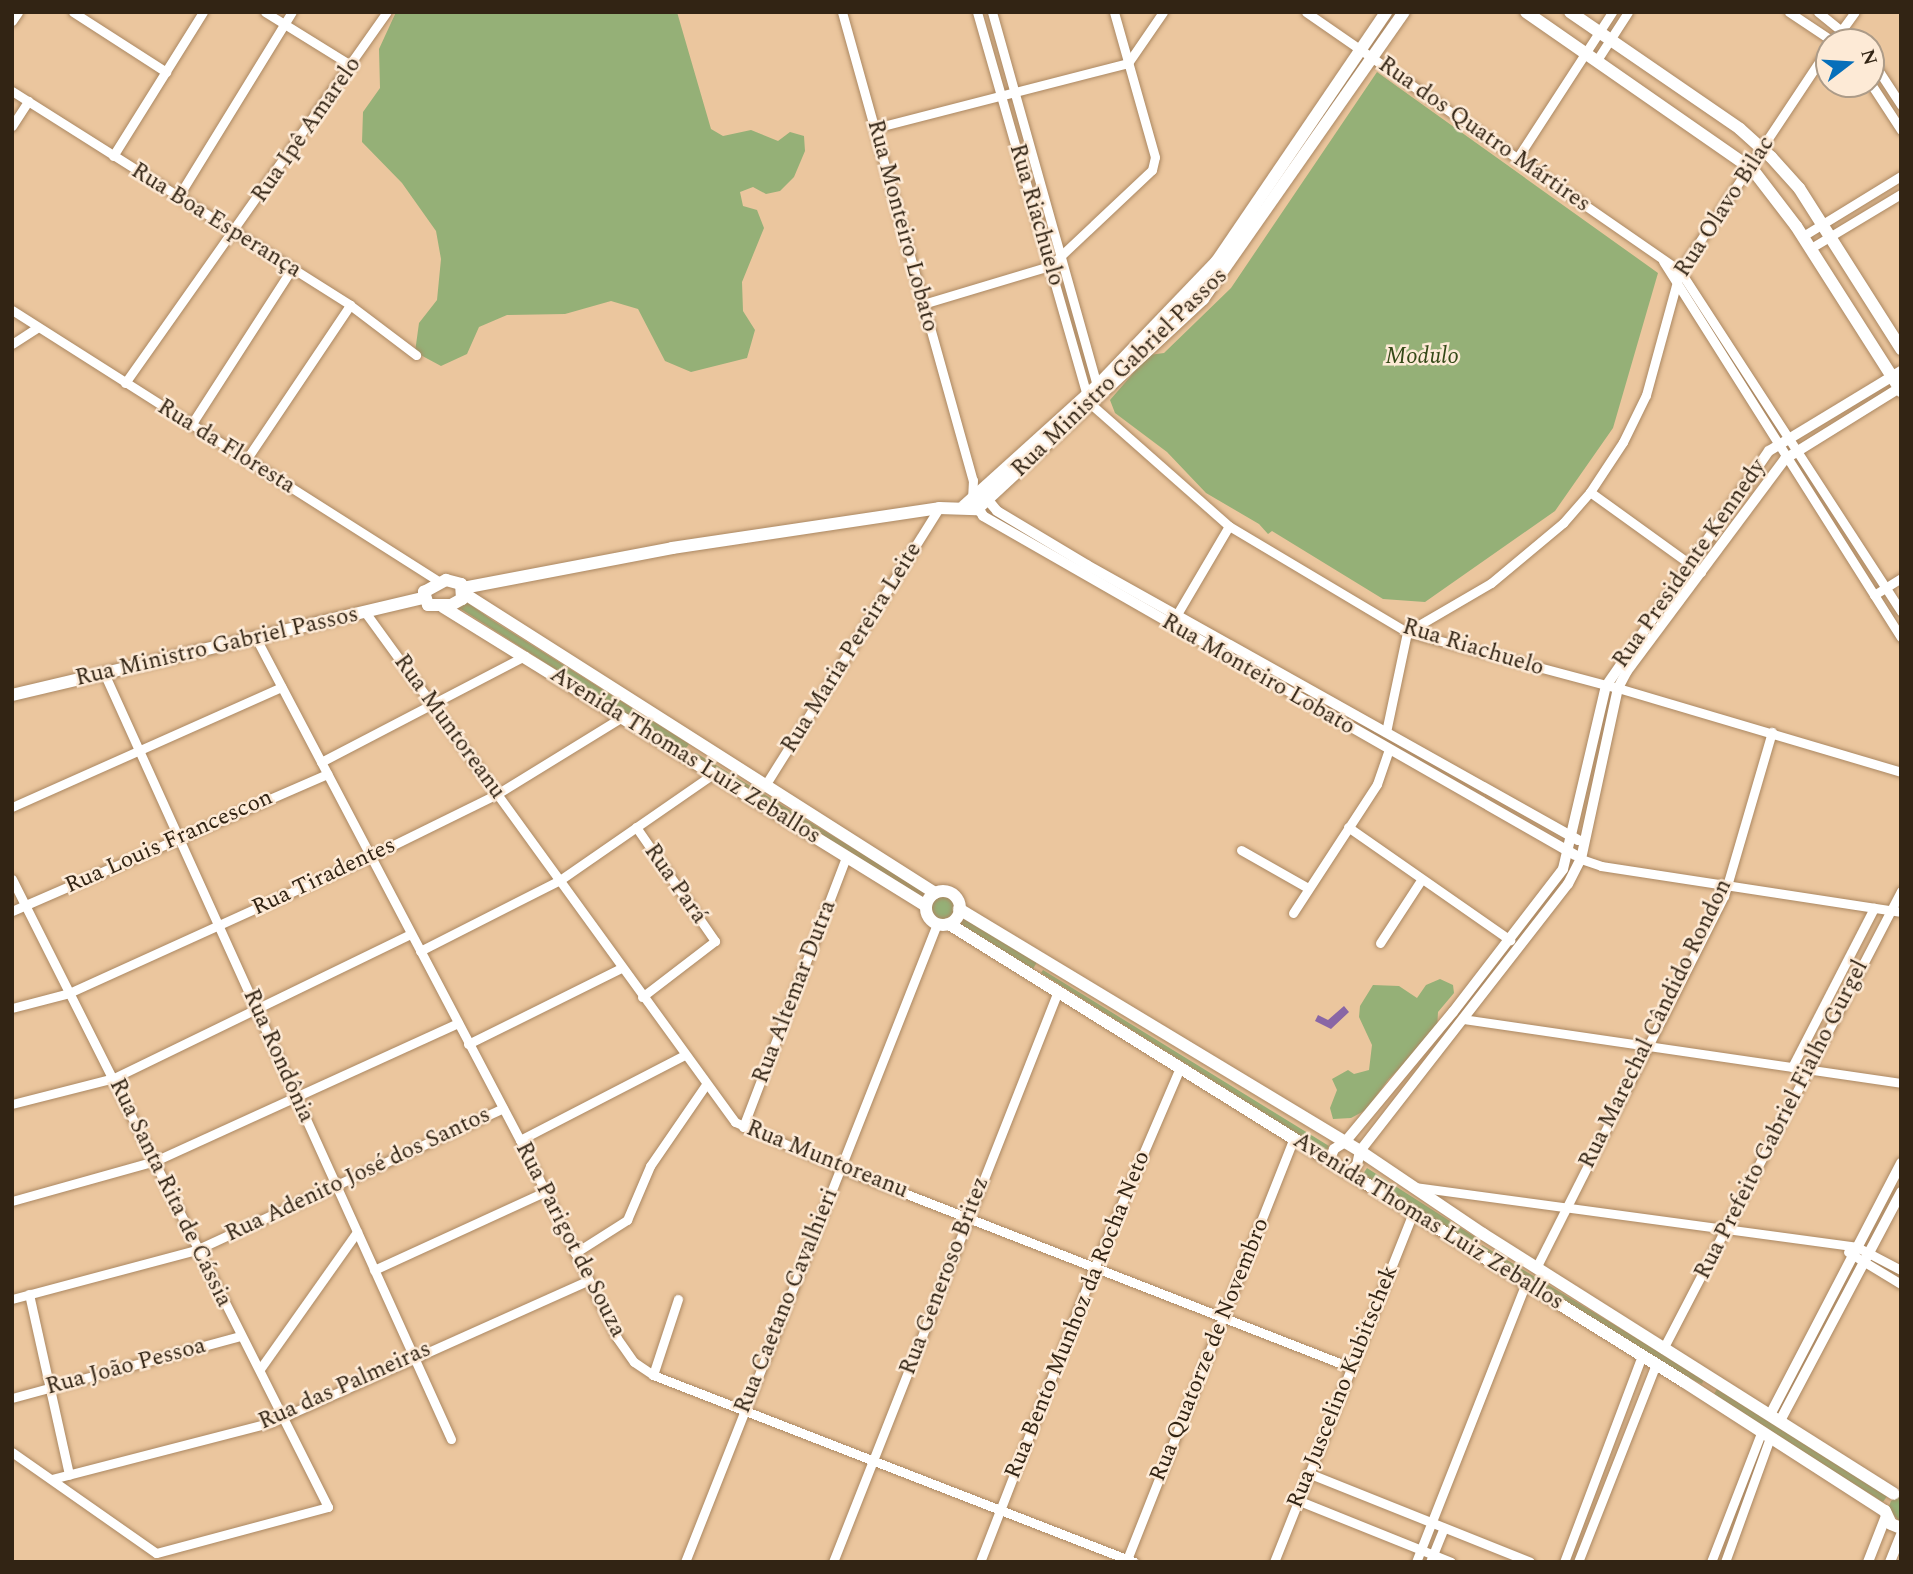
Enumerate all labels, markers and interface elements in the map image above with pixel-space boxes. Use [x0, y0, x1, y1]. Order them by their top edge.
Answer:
north arrow [1815, 28, 1885, 98]
text: N [1853, 46, 1885, 69]
street label: Rua dos Quatro Mártires [1373, 51, 1595, 219]
street label: Rua Ipê Amarelo [246, 52, 368, 208]
street label: Rua Monteiro Lobato [860, 117, 944, 335]
street label: Rua Olavo Bilac [1669, 131, 1781, 283]
street label: Rua Riachuelo [1003, 141, 1069, 289]
street label: Rua Boa Esperança [126, 158, 306, 284]
street label: Rua Ministro Gabriel Passos [1006, 263, 1234, 483]
park label: Modulo [1385, 343, 1459, 371]
street label: Rua da Floresta [152, 394, 300, 500]
street label: Rua Presidente Kennedy [1607, 454, 1773, 674]
street label: Rua Maria Pereira Leite [776, 538, 928, 758]
street label: Rua Ministro Gabriel Passos [73, 601, 361, 693]
street label: Rua Monteiro Lobato [1157, 608, 1359, 742]
street label: Rua Riachuelo [1399, 613, 1547, 683]
street label: Rua Muntoreanu [387, 649, 511, 805]
street label: Avenida Thomas Luiz Zeballos [545, 661, 825, 851]
street label: Rua Louis Francescon [61, 784, 277, 900]
street label: Rua Tiradentes [248, 832, 400, 922]
street label: Rua Pará [638, 839, 712, 929]
street label: Rua Marechal Cândido Rondon [1574, 875, 1738, 1173]
street label: Rua Altemar Dutra [747, 897, 843, 1087]
street label: Rua Prefeito Gabriel Fialho Gurgel [1689, 956, 1875, 1284]
street label: Rua Rondônia [236, 985, 320, 1127]
street label: Rua Santa Rita de Cássia [103, 1074, 237, 1312]
street label: Rua Adenito José dos Santos [221, 1101, 495, 1249]
street label: Rua Muntoreanu [742, 1115, 912, 1205]
street label: Avenida Thomas Luiz Zeballos [1288, 1127, 1568, 1317]
street label: Rua Parigot de Souza [509, 1138, 631, 1342]
street label: Rua Bento Munhoz da Rocha Neto [999, 1147, 1157, 1483]
street label: Rua Generoso Britez [895, 1173, 995, 1379]
street label: Rua Caetano Cavalhieri [729, 1185, 845, 1417]
street label: Rua Quatorze de Novembro [1144, 1214, 1276, 1486]
street label: Rua Juscelino Kubitschek [1282, 1261, 1404, 1513]
street label: Rua João Pessoa [43, 1332, 209, 1402]
street label: Rua das Palmeiras [255, 1336, 435, 1436]

